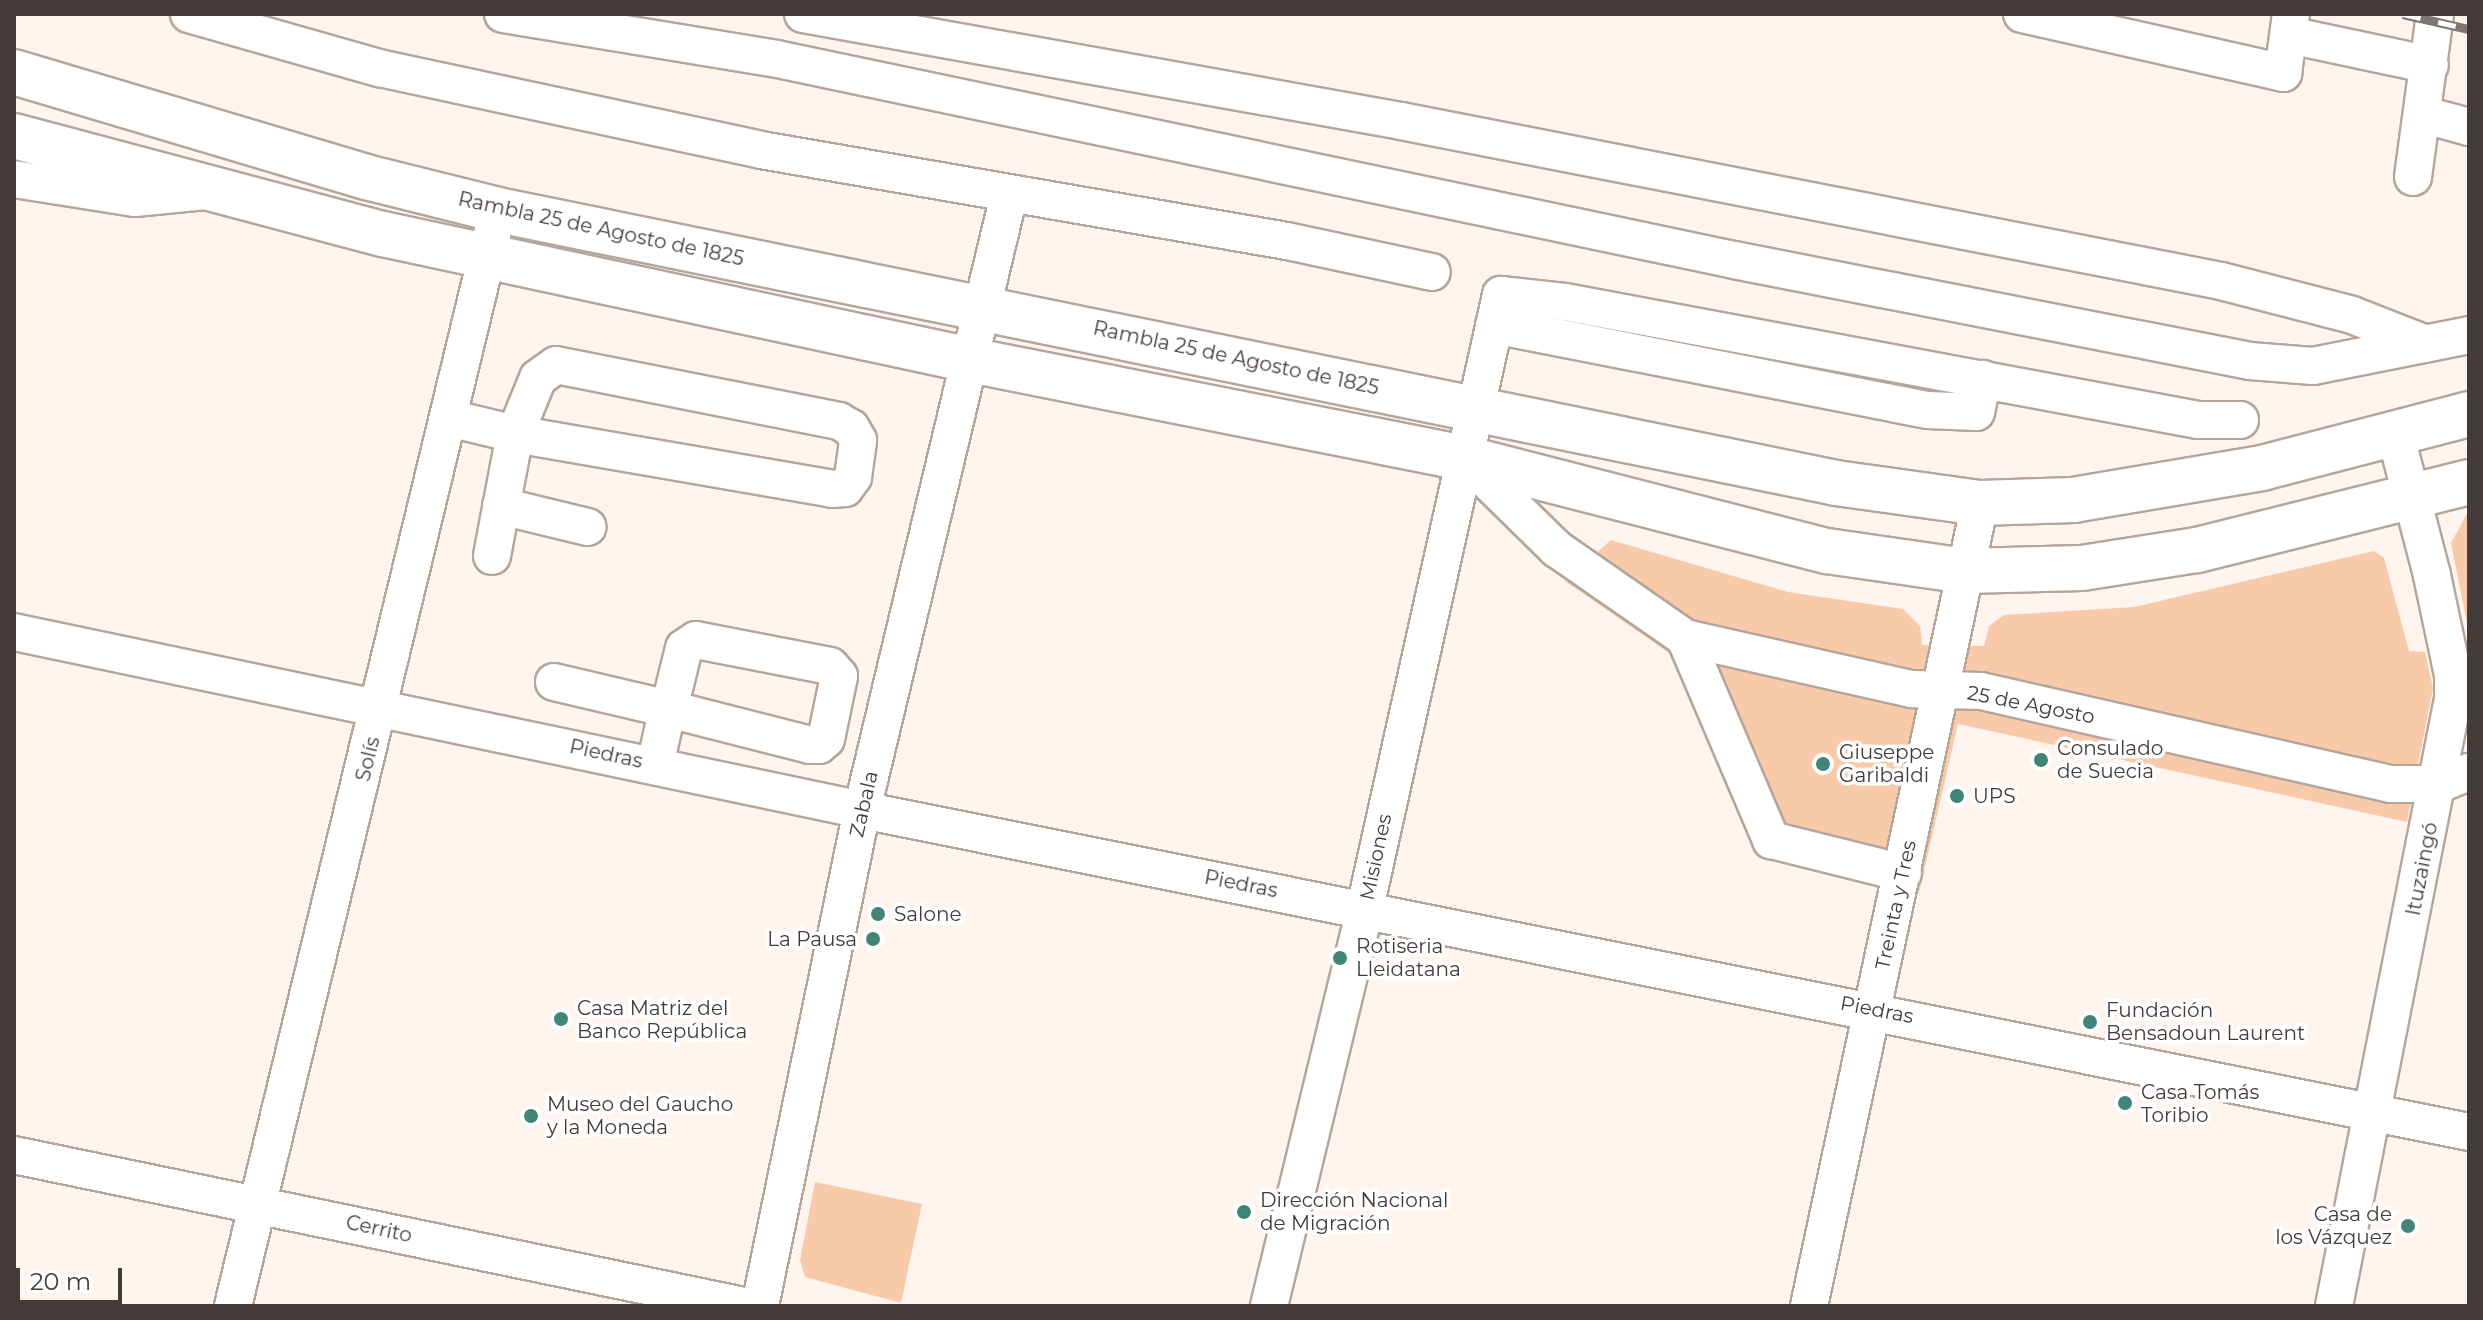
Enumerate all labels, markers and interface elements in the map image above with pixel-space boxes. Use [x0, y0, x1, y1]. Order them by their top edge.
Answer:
street label: Rambla 25 de Agosto de 1825 [456, 187, 746, 271]
street label: Rambla 25 de Agosto de 1825 [1091, 316, 1381, 400]
street label: 25 de Agosto [1965, 681, 2097, 729]
street label: Solís [351, 734, 385, 784]
street label: Piedras [567, 735, 645, 773]
place label: Consulado de Suecia [2057, 736, 2163, 783]
place label: Giuseppe Garibaldi [1839, 740, 1934, 787]
marker: Consulado de Suecia [2032, 751, 2050, 769]
marker: Giuseppe Garibaldi [1814, 755, 1832, 773]
street label: Zabala [845, 769, 883, 839]
place label: UPS [1973, 784, 2015, 808]
marker: UPS [1948, 787, 1966, 805]
street label: Misiones [1355, 812, 1397, 902]
street label: Ituzaingó [2401, 820, 2443, 918]
street label: Treinta y Tres [1871, 838, 1921, 972]
street label: Piedras [1202, 865, 1280, 903]
place label: Salone [894, 902, 962, 926]
marker: Salone [869, 905, 887, 923]
place label: La Pausa [767, 927, 857, 951]
marker: La Pausa [864, 930, 882, 948]
place label: Rotiseria Lleidatana [1356, 934, 1461, 981]
marker: Rotiseria Lleidatana [1331, 949, 1349, 967]
street label: Piedras [1838, 991, 1916, 1029]
place label: Casa Matriz del Banco República [577, 996, 747, 1043]
place label: Fundación Bensadoun Laurent [2106, 998, 2305, 1045]
marker: Casa Matriz del Banco República [552, 1010, 570, 1028]
marker: Fundación Bensadoun Laurent [2081, 1013, 2099, 1031]
place label: Casa Tomás Toribio [2141, 1080, 2259, 1127]
place label: Museo del Gaucho y la Moneda [547, 1092, 733, 1139]
marker: Casa Tomás Toribio [2116, 1094, 2134, 1112]
marker: Museo del Gaucho y la Moneda [522, 1107, 540, 1125]
place label: Dirección Nacional de Migración [1260, 1188, 1448, 1235]
place label: Casa de los Vázquez [2275, 1202, 2392, 1249]
marker: Dirección Nacional de Migración [1235, 1203, 1253, 1221]
street label: Cerrito [344, 1210, 414, 1248]
marker: Casa de los Vázquez [2399, 1217, 2417, 1235]
scale bar [20, 1252, 126, 1302]
text: 20 m [30, 1267, 91, 1296]

